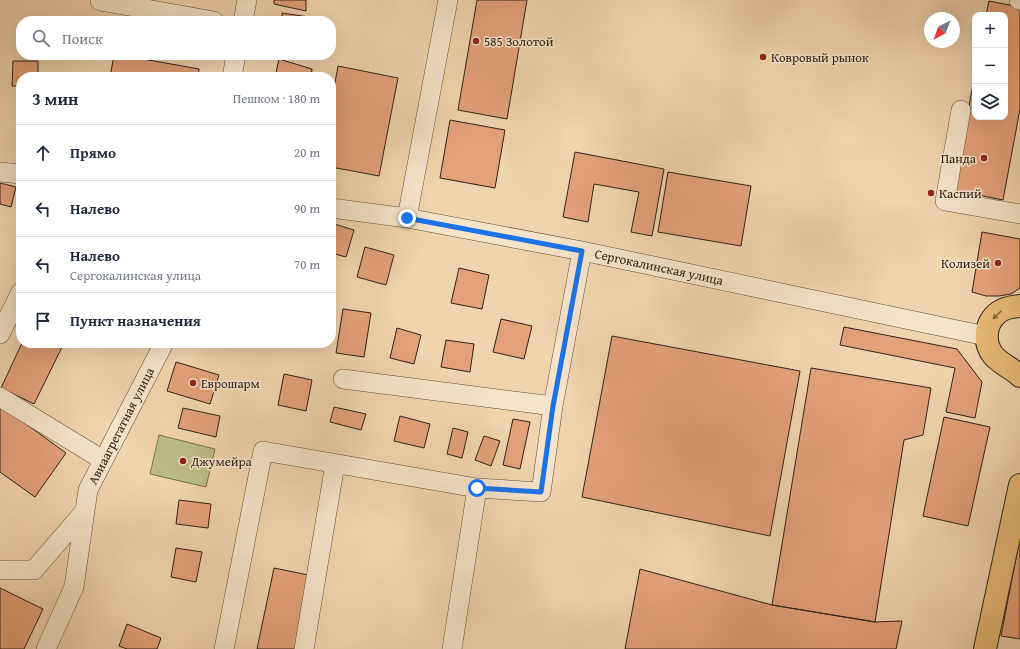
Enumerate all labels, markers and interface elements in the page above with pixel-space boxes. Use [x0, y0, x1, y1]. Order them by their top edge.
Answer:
north arrow [924, 12, 960, 48]
map controls [972, 12, 1008, 120]
button: + [972, 12, 1008, 48]
search box [16, 16, 336, 60]
icon: search [30, 27, 52, 49]
text: Поиск [62, 28, 103, 49]
place label: 585 Золотой [484, 32, 554, 51]
marker: 585 Золотой [471, 36, 481, 46]
place label: Ковровый рынок [771, 48, 869, 67]
button: − [972, 48, 1008, 84]
marker: Ковровый рынок [758, 52, 768, 62]
button: layers [972, 84, 1008, 120]
text: 3 мин [32, 86, 78, 111]
text: Пешком · 180 m [233, 89, 320, 108]
icon: ahead [32, 142, 54, 164]
text: Прямо [70, 142, 116, 163]
text: 20 m [294, 143, 320, 162]
place label: Панда [941, 149, 977, 168]
marker: Панда [979, 153, 989, 163]
place label: Каспий [939, 184, 982, 203]
marker: Каспий [926, 188, 936, 198]
icon: left [32, 198, 54, 220]
text: Налево [70, 198, 120, 219]
text: 90 m [294, 199, 320, 218]
route end [398, 209, 416, 227]
street label: Сергокалинская улица [593, 244, 726, 290]
text: Налево [70, 245, 120, 266]
icon: left [32, 254, 54, 276]
place label: Колизей [941, 254, 990, 273]
text: 70 m [294, 255, 320, 274]
marker: Колизей [993, 258, 1003, 268]
text: Сергокалинская улица [70, 266, 201, 285]
icon: arrive [32, 310, 54, 332]
text: Пункт назначения [70, 310, 201, 331]
one-way arrow [992, 310, 1002, 320]
street label: Авиаагрегатная улица [83, 363, 159, 488]
place label: Еврошарм [201, 374, 260, 393]
marker: Еврошарм [188, 378, 198, 388]
place label: Джумейра [190, 452, 253, 471]
marker: Джумейра [178, 456, 188, 466]
route start [468, 479, 486, 497]

